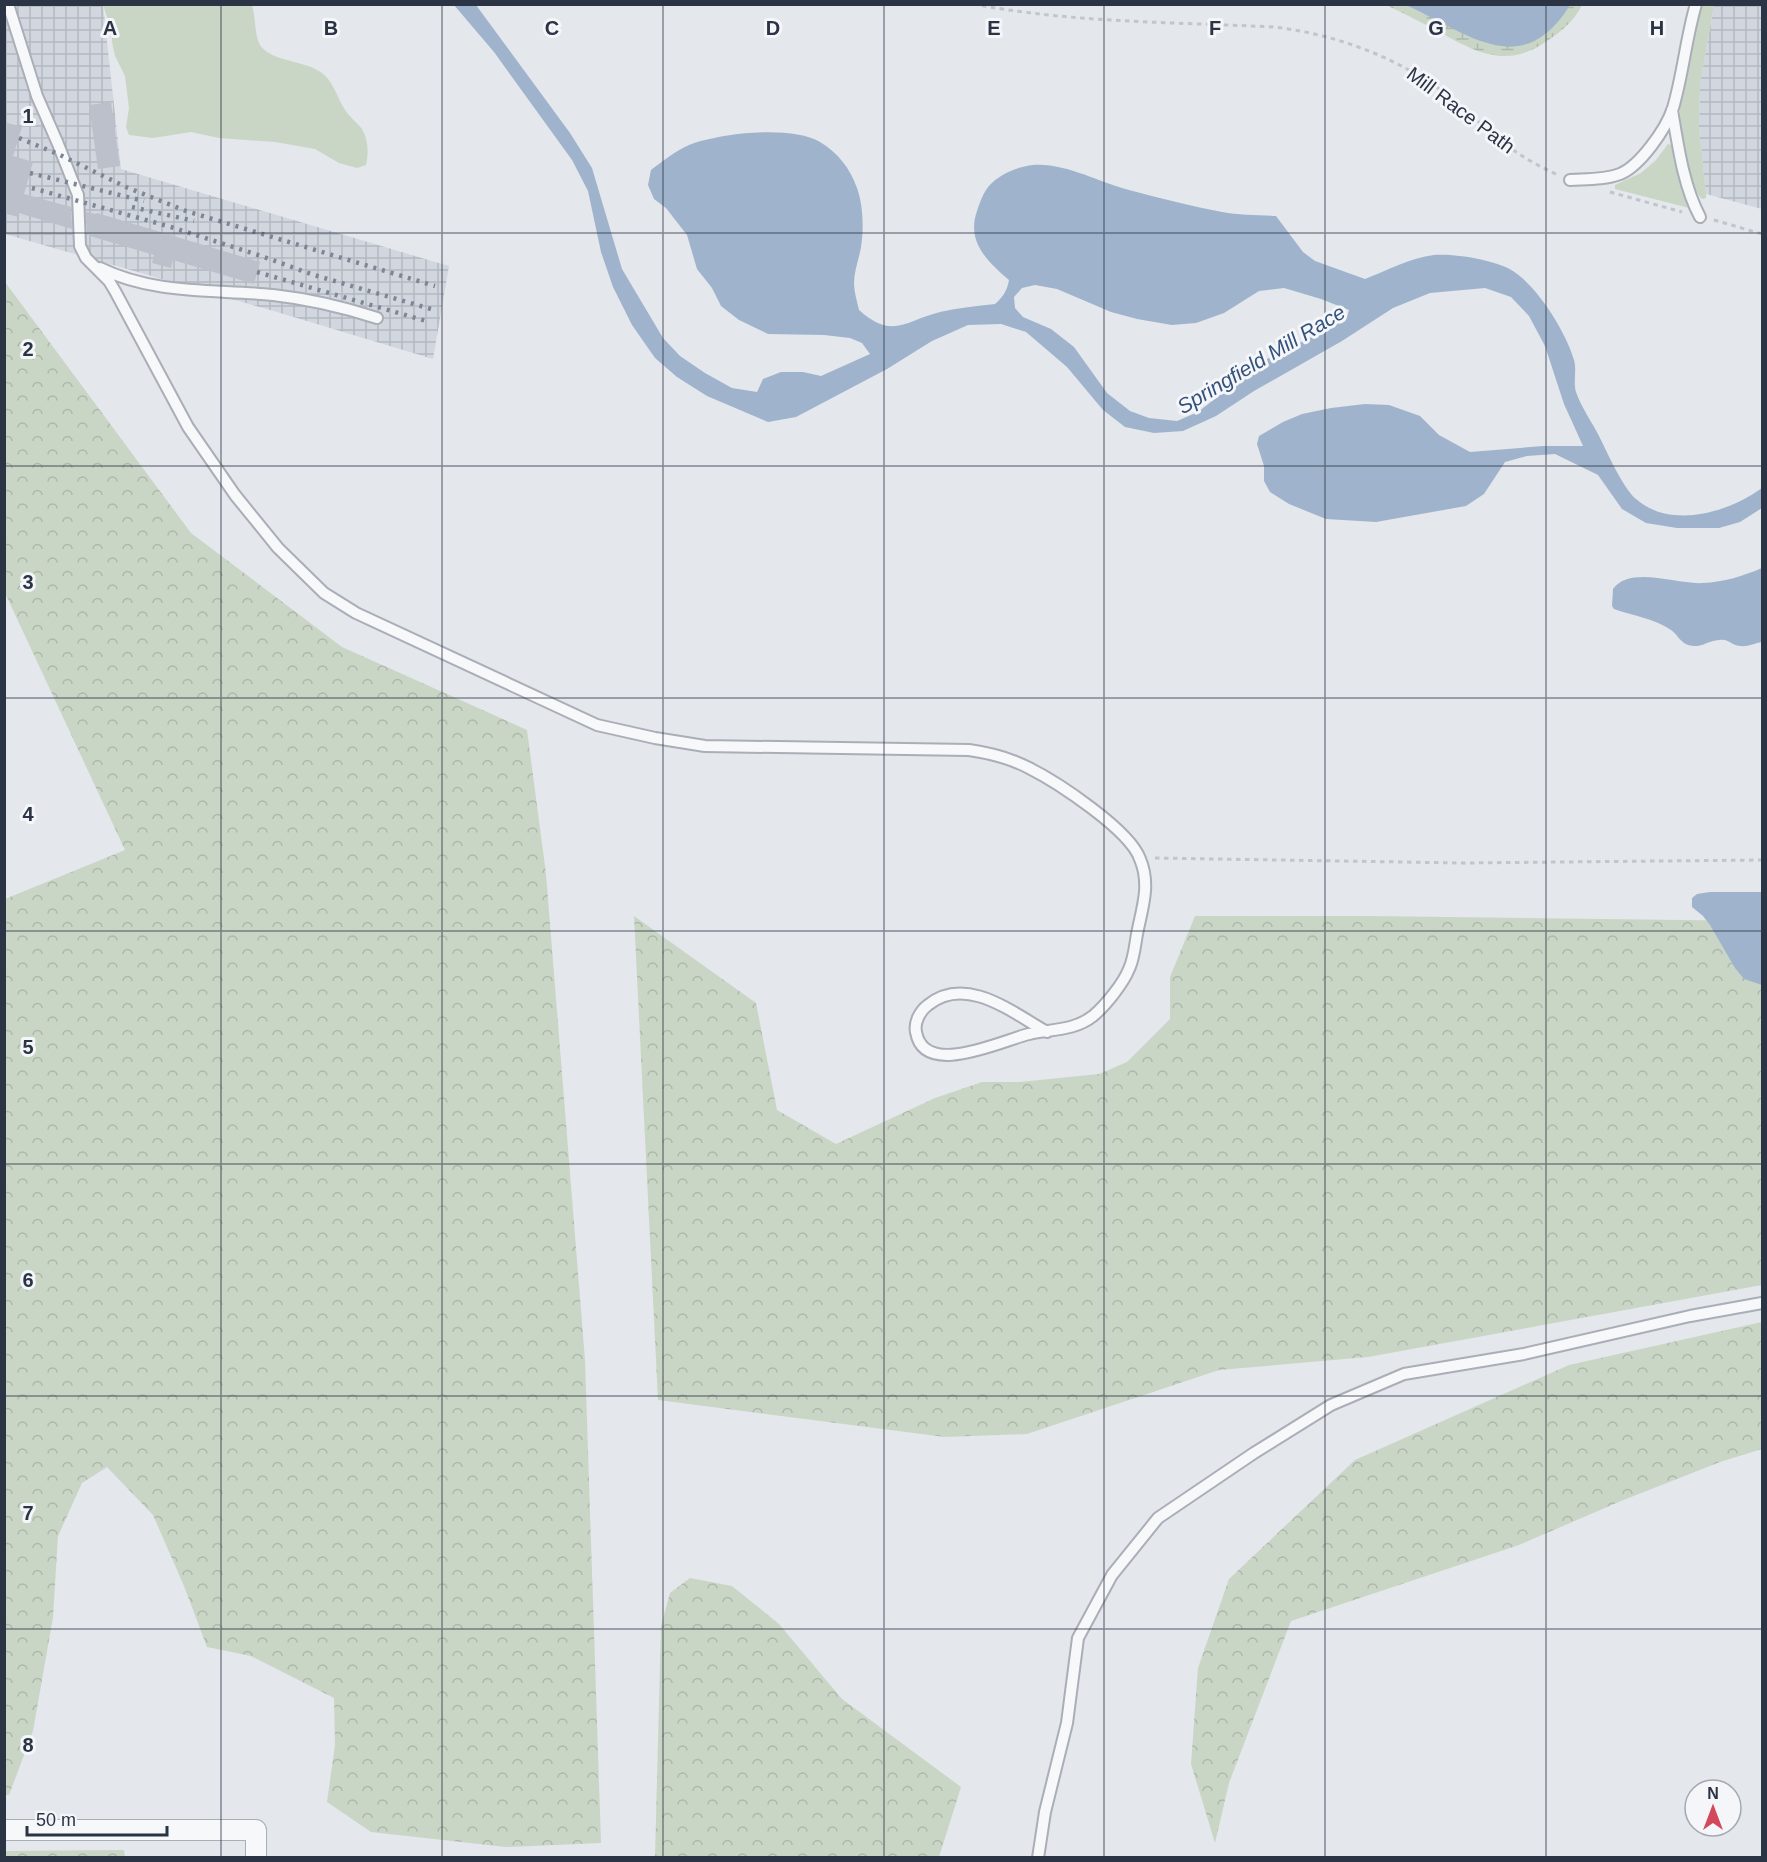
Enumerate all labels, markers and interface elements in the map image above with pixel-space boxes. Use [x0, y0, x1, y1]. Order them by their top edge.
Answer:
text: A [103, 17, 117, 39]
text: B [324, 17, 338, 39]
text: C [545, 17, 559, 39]
text: D [766, 17, 780, 39]
text: E [987, 17, 1001, 39]
text: F [1209, 17, 1221, 39]
text: G [1428, 17, 1444, 39]
text: H [1650, 17, 1664, 39]
street label: Mill Race Path [1403, 62, 1519, 158]
text: 1 [22, 105, 34, 127]
water label: Springfield Mill Race [1173, 300, 1349, 418]
text: 2 [22, 338, 34, 360]
text: 3 [22, 571, 34, 593]
text: 4 [22, 803, 34, 825]
text: 5 [22, 1036, 34, 1058]
text: 6 [22, 1269, 34, 1291]
text: 7 [22, 1502, 34, 1524]
text: 8 [22, 1734, 34, 1756]
north arrow [1683, 1778, 1743, 1838]
text: N [1707, 1785, 1719, 1802]
scale bar [27, 1799, 166, 1837]
text: 50 m [36, 1810, 76, 1830]

